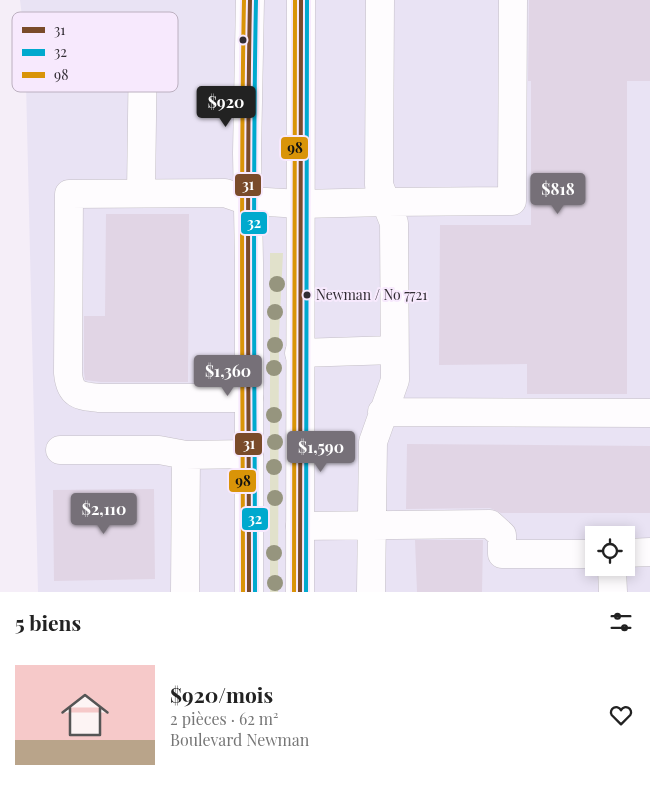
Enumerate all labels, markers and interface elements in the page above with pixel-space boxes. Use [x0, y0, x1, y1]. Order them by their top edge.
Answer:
legend [12, 12, 178, 92]
text: 31 [54, 20, 66, 39]
unlabelled marker [238, 35, 248, 45]
text: 32 [54, 42, 67, 61]
text: 98 [54, 65, 68, 84]
pin: $920 [196, 86, 256, 128]
text: $920 [208, 91, 244, 112]
line badge: 98 [280, 136, 309, 160]
text: 98 [287, 138, 303, 157]
pin: $818 [528, 172, 588, 215]
line badge: 31 [234, 173, 262, 197]
text: 31 [242, 175, 254, 194]
text: $818 [541, 178, 575, 199]
line badge: 32 [240, 211, 268, 235]
text: 32 [247, 213, 261, 232]
place label: Newman / No 7721 [316, 285, 427, 304]
marker: Newman / No 7721 [302, 290, 312, 300]
pin: $1,360 [187, 354, 269, 397]
text: $1,360 [205, 360, 251, 381]
pin: $1,590 [280, 430, 362, 473]
line badge: 31 [234, 432, 263, 456]
text: 31 [243, 434, 255, 453]
text: $1,590 [298, 436, 344, 457]
line badge: 98 [228, 469, 257, 493]
text: 98 [235, 471, 251, 490]
pin: $2,110 [63, 492, 145, 535]
text: $2,110 [82, 498, 126, 519]
line badge: 32 [241, 507, 269, 531]
text: 32 [248, 509, 262, 528]
map controls [585, 526, 635, 576]
button: locate [585, 526, 635, 576]
text: 5 biens [15, 608, 81, 636]
icon: filters [607, 608, 635, 636]
text: $920/mois [170, 680, 273, 708]
icon: home [55, 685, 115, 745]
icon: heart [607, 701, 635, 729]
text: 2 pièces · 62 m² [170, 708, 278, 729]
text: Boulevard Newman [170, 729, 309, 750]

